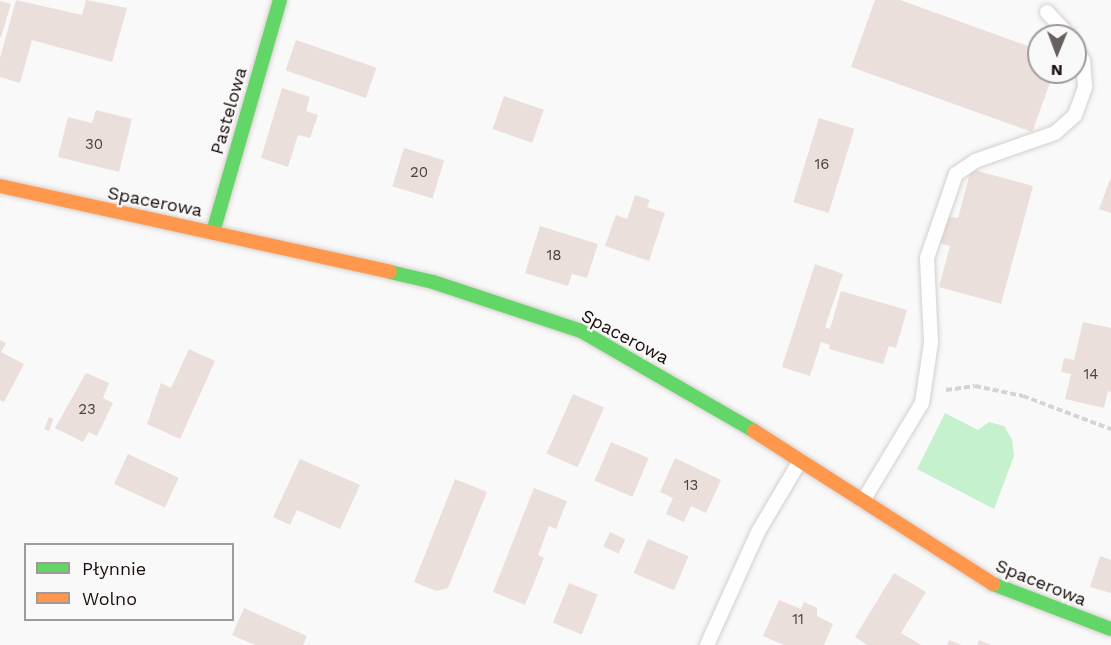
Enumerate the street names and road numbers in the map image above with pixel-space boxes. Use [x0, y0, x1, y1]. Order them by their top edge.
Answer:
street label: Pastelowa [206, 65, 252, 157]
street label: Spacerowa [106, 182, 204, 222]
street label: Spacerowa [578, 305, 672, 369]
street label: Spacerowa [992, 555, 1090, 611]

